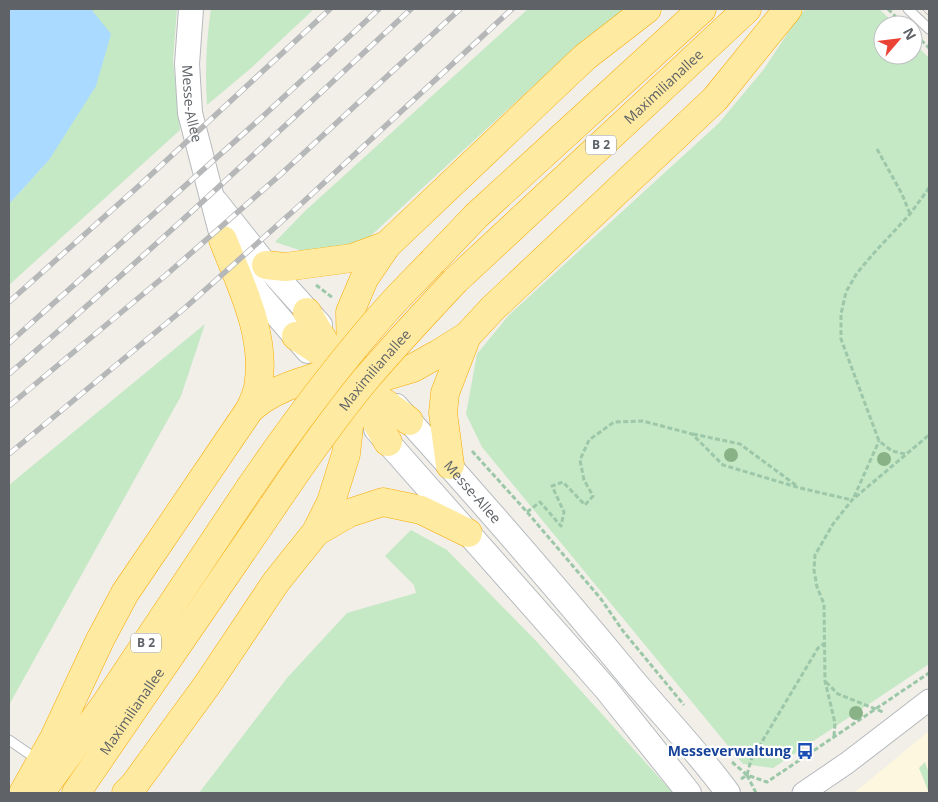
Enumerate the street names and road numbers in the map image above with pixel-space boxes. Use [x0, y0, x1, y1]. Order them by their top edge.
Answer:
street label: Maximilianallee [619, 45, 707, 128]
street label: Messe-Allee [178, 64, 207, 144]
road number: B 2 [586, 136, 616, 154]
street label: Maximilianallee [334, 325, 415, 414]
street label: Messe-Allee [440, 456, 506, 527]
road number: B 2 [131, 634, 161, 652]
street label: Maximilianallee [95, 664, 168, 758]

